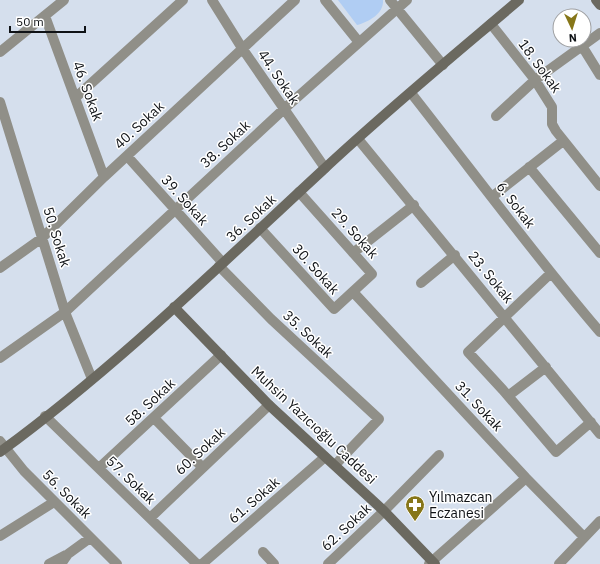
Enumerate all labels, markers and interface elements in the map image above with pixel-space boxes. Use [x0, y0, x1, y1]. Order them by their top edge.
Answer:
scale bar [10, 8, 85, 34]
north arrow [552, 8, 592, 48]
text: 50 m [16, 14, 44, 29]
text: N [568, 31, 577, 45]
street label: 18. Sokak [514, 36, 566, 97]
street label: 44. Sokak [254, 46, 304, 108]
street label: 46. Sokak [69, 59, 107, 124]
street label: 40. Sokak [110, 97, 168, 153]
street label: 38. Sokak [196, 116, 254, 172]
street label: 39. Sokak [158, 171, 213, 230]
street label: 6. Sokak [493, 178, 540, 232]
street label: 36. Sokak [222, 190, 280, 246]
street label: 29. Sokak [328, 204, 383, 263]
street label: 50. Sokak [39, 205, 75, 270]
street label: 30. Sokak [289, 240, 344, 299]
street label: 23. Sokak [464, 247, 518, 307]
street label: 35. Sokak [279, 306, 337, 362]
street label: Muhsin Yazıcıoğlu Caddesi [247, 362, 381, 488]
street label: 58. Sokak [121, 374, 179, 430]
street label: 31. Sokak [451, 377, 507, 435]
street label: 60. Sokak [171, 423, 229, 479]
street label: 57. Sokak [102, 452, 160, 508]
street label: 56. Sokak [39, 466, 96, 523]
street label: 61. Sokak [225, 472, 284, 527]
place label: Yılmazcan Eczanesi [429, 488, 493, 522]
pharmacy icon: Yılmazcan Eczanesi [404, 494, 426, 522]
street label: 62. Sokak [317, 499, 375, 555]

